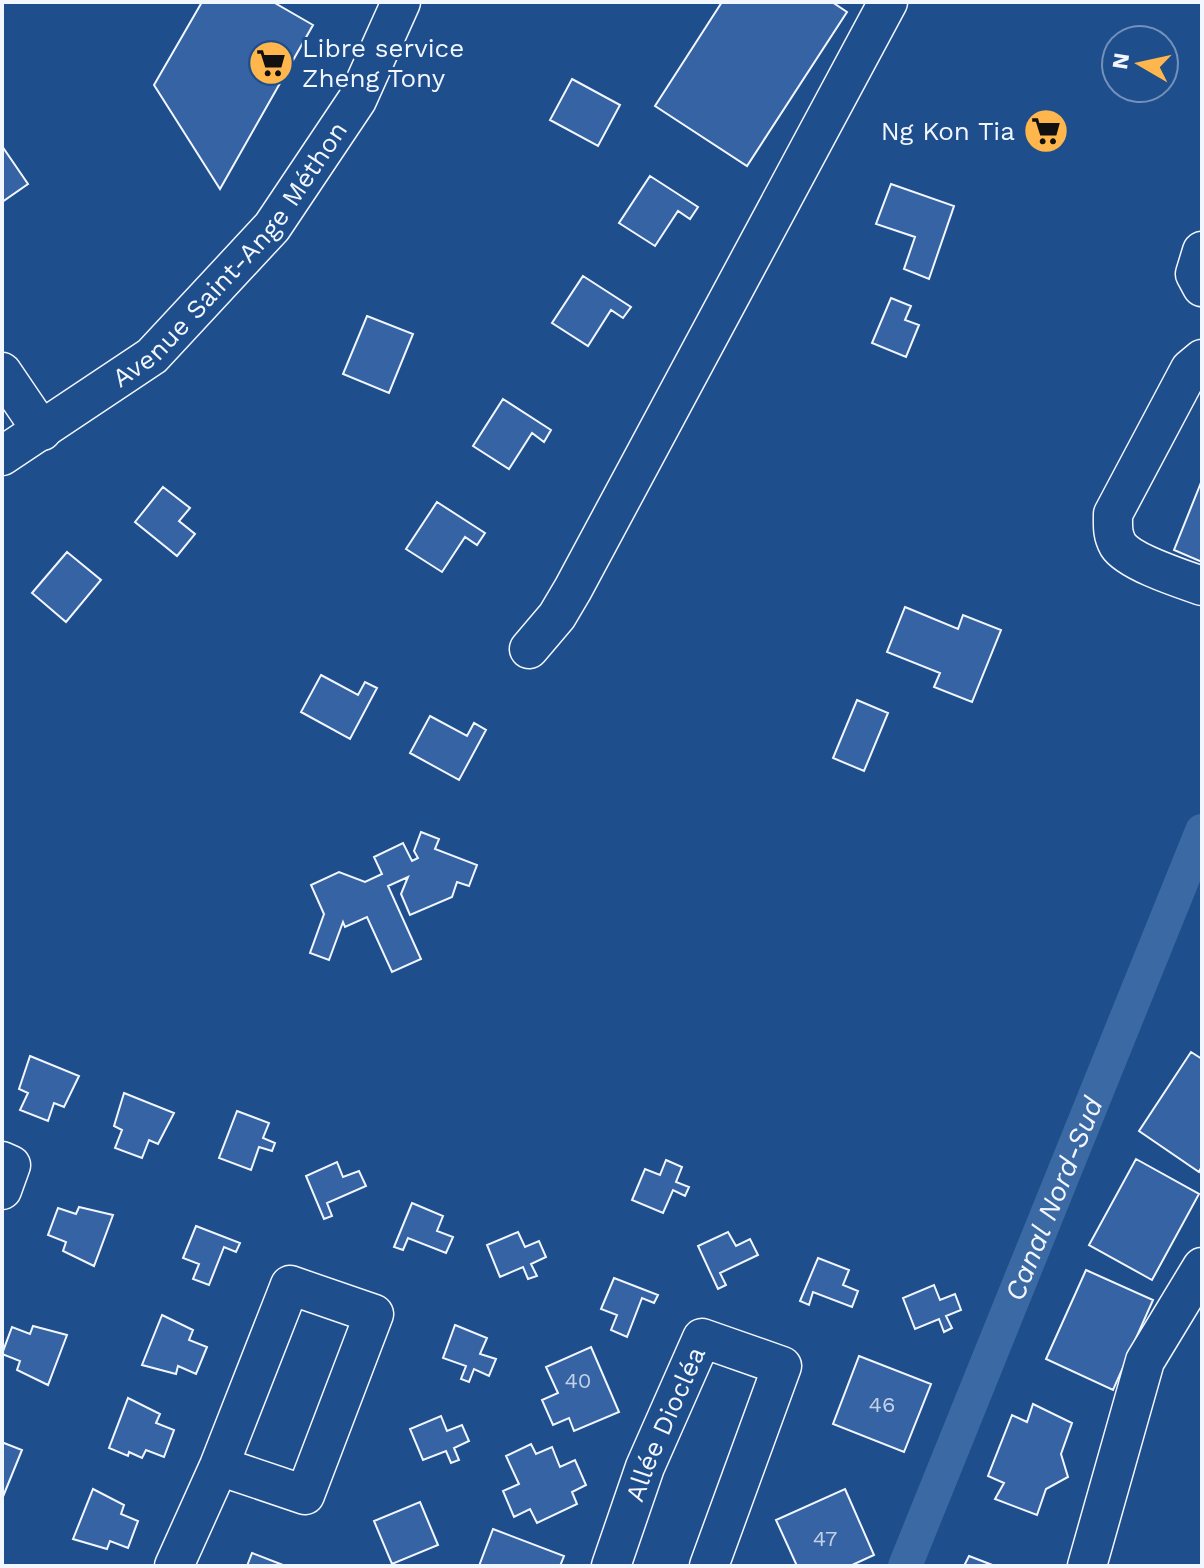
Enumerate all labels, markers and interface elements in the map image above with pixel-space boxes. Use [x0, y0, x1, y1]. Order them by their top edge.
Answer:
north arrow [1100, 24, 1180, 104]
place label: Libre service Zheng Tony [302, 33, 464, 93]
supermarket icon: Libre service Zheng Tony [247, 39, 295, 87]
text: N [1107, 51, 1134, 71]
supermarket icon: Ng Kon Tia [1022, 107, 1070, 155]
street label: Avenue Saint-Ange Méthon [107, 116, 353, 393]
place label: Ng Kon Tia [881, 116, 1015, 146]
water label: Canal Nord-Sud [998, 1092, 1109, 1305]
street label: Allée Diocléa [619, 1342, 711, 1505]
house number: 40 [564, 1368, 592, 1393]
house number: 46 [869, 1392, 895, 1417]
house number: 47 [813, 1526, 837, 1551]

